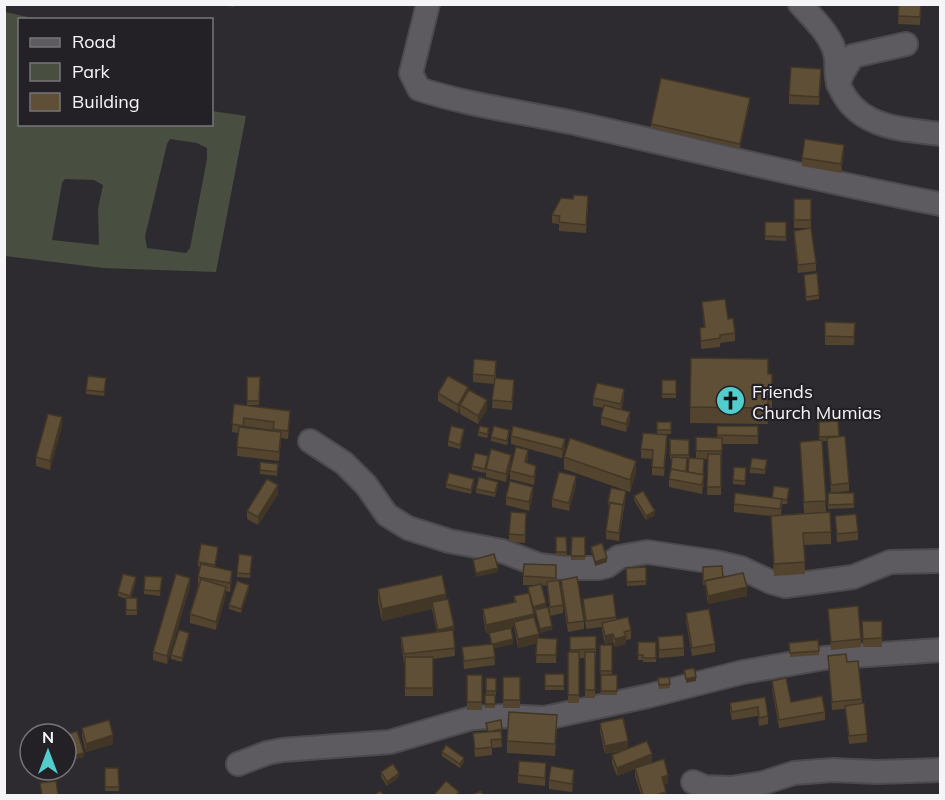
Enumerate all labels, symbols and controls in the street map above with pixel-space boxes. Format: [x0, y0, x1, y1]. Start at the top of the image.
legend [18, 18, 213, 126]
text: Road [72, 30, 116, 53]
text: Park [72, 60, 111, 83]
text: Building [72, 90, 140, 113]
place label: Friends Church Mumias [752, 380, 882, 424]
church icon: Friends Church Mumias [715, 385, 747, 417]
north arrow [18, 722, 78, 782]
text: N [42, 727, 54, 747]

